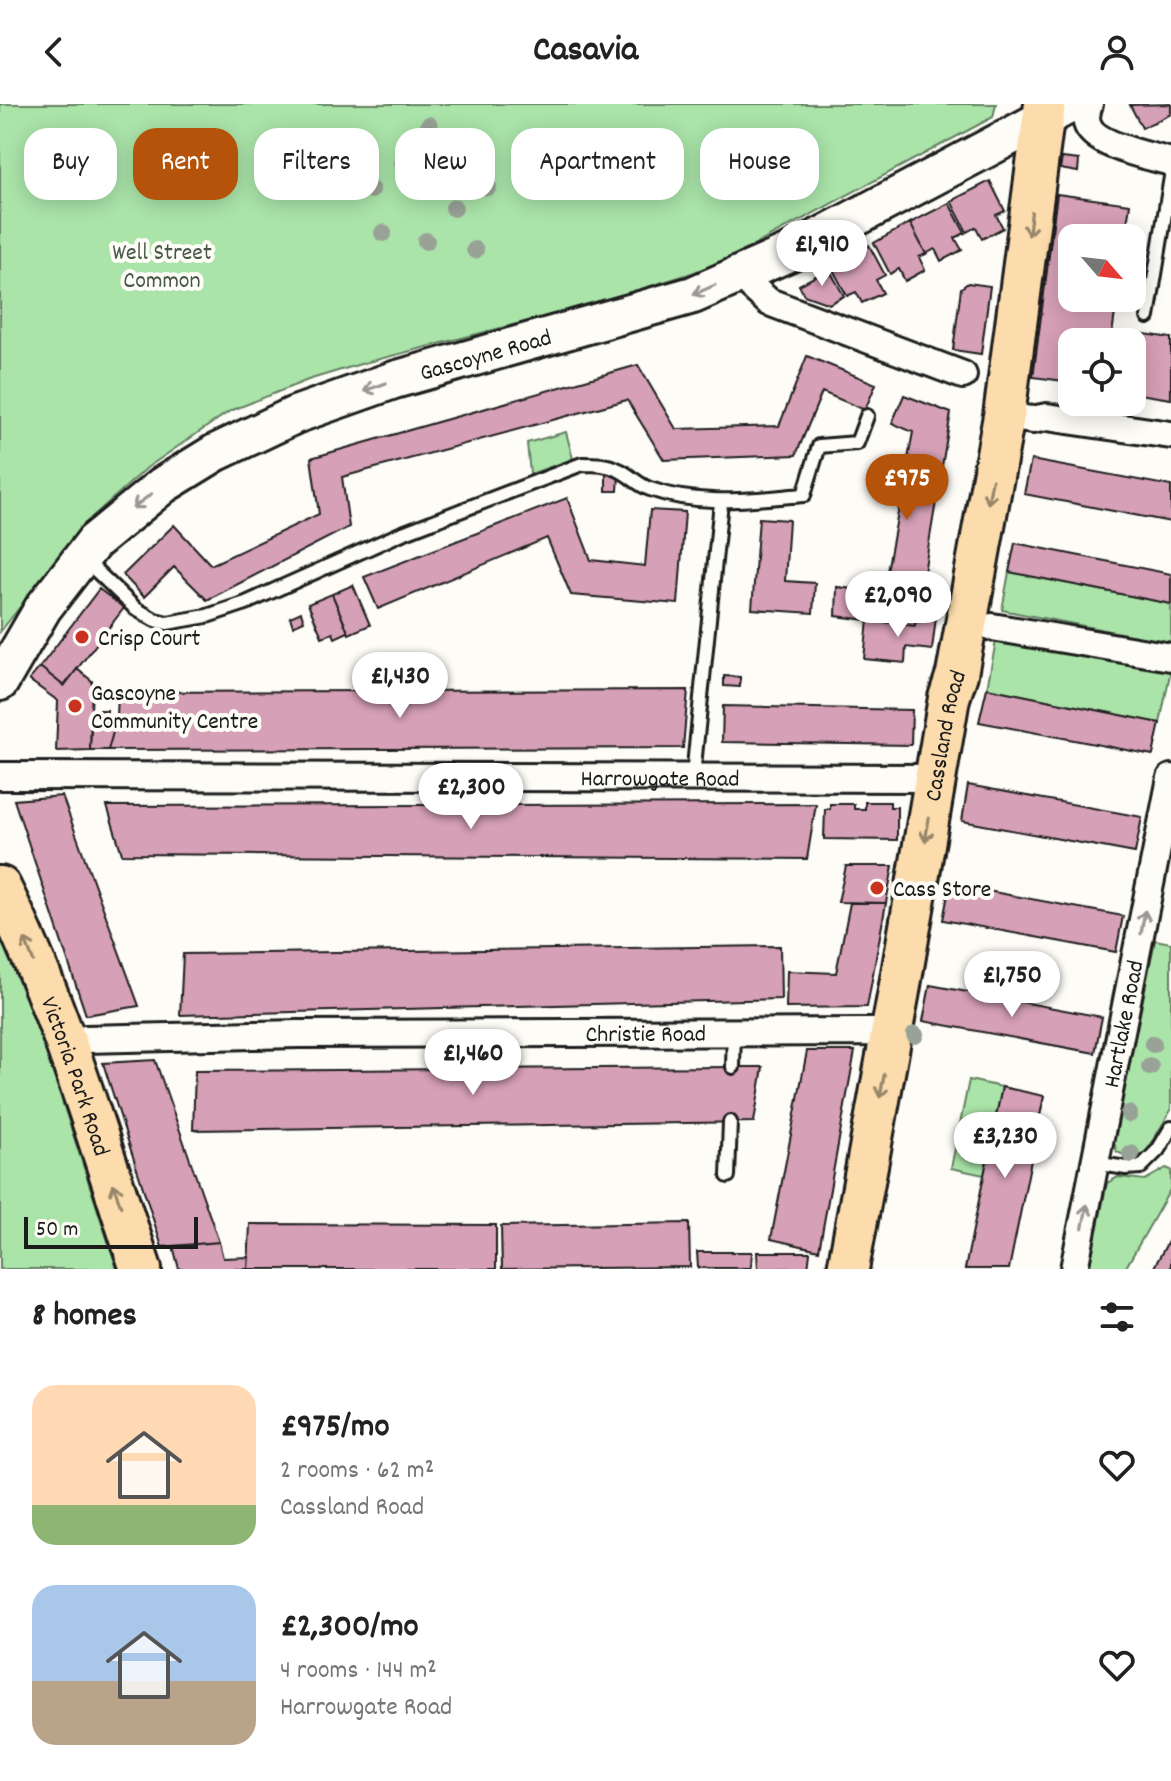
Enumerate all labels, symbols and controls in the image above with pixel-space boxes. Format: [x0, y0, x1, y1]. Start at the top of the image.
text: Casavia [533, 26, 638, 78]
icon: back [32, 30, 76, 74]
icon: person [1095, 30, 1139, 74]
chip: Buy [24, 128, 117, 200]
chip: Rent [133, 128, 238, 200]
chip: Filters [254, 128, 379, 200]
chip: New [395, 128, 495, 200]
chip: Apartment [511, 128, 684, 200]
chip: House [700, 128, 819, 200]
one-way arrow [1022, 210, 1037, 237]
pin: £1,910 [757, 220, 887, 288]
north arrow [1058, 224, 1146, 312]
map controls [1058, 224, 1146, 416]
text: £1,910 [794, 227, 850, 264]
park label: Well Street Common [112, 237, 212, 299]
one-way arrow [693, 283, 717, 298]
street label: Gascoyne Road [416, 322, 556, 392]
button: locate [1058, 328, 1146, 416]
one-way arrow [362, 380, 387, 395]
pin: £975 [860, 454, 954, 522]
text: £975 [884, 461, 930, 498]
one-way arrow [982, 479, 997, 505]
one-way arrow [132, 492, 154, 509]
pin: £2,090 [833, 571, 963, 639]
text: £2,090 [863, 578, 933, 615]
place label: Crisp Court [98, 623, 201, 657]
marker: Crisp Court [73, 628, 91, 646]
pin: £1,430 [335, 652, 465, 720]
text: £1,430 [370, 659, 430, 696]
street label: Cassland Road [918, 666, 977, 804]
place label: Gascoyne Community Centre [91, 678, 258, 740]
marker: Gascoyne Community Centre [66, 697, 84, 715]
pin: £2,300 [406, 763, 536, 831]
street label: Harrowgate Road [580, 763, 740, 798]
text: £2,300 [436, 770, 506, 807]
one-way arrow [918, 817, 933, 842]
place label: Cass Store [893, 874, 991, 908]
marker: Cass Store [868, 879, 886, 897]
one-way arrow [1137, 909, 1152, 935]
one-way arrow [21, 938, 35, 963]
pin: £1,750 [947, 951, 1077, 1019]
text: £1,750 [982, 958, 1042, 995]
street label: Hartlake Road [1096, 958, 1155, 1091]
street label: Victoria Park Road [30, 992, 117, 1161]
street label: Christie Road [585, 1019, 706, 1053]
pin: £1,460 [408, 1029, 538, 1097]
text: £1,460 [442, 1036, 504, 1073]
one-way arrow [874, 1073, 889, 1099]
pin: £3,230 [940, 1112, 1070, 1180]
text: £3,230 [972, 1119, 1038, 1156]
one-way arrow [108, 1183, 123, 1208]
one-way arrow [1078, 1204, 1093, 1229]
scale bar [24, 1213, 198, 1249]
text: 50 m [36, 1215, 78, 1246]
text: 8 homes [32, 1293, 137, 1342]
icon: filters [1095, 1295, 1139, 1339]
text: £975/mo [280, 1404, 390, 1453]
icon: home [96, 1417, 192, 1513]
icon: heart [1095, 1443, 1139, 1487]
text: 2 rooms · 62 m² [280, 1453, 434, 1490]
text: Cassland Road [280, 1490, 424, 1527]
text: £2,300/mo [280, 1604, 419, 1653]
icon: home [96, 1617, 192, 1713]
icon: heart [1095, 1643, 1139, 1687]
text: 4 rooms · 144 m² [280, 1653, 437, 1690]
text: Harrowgate Road [280, 1690, 452, 1727]

